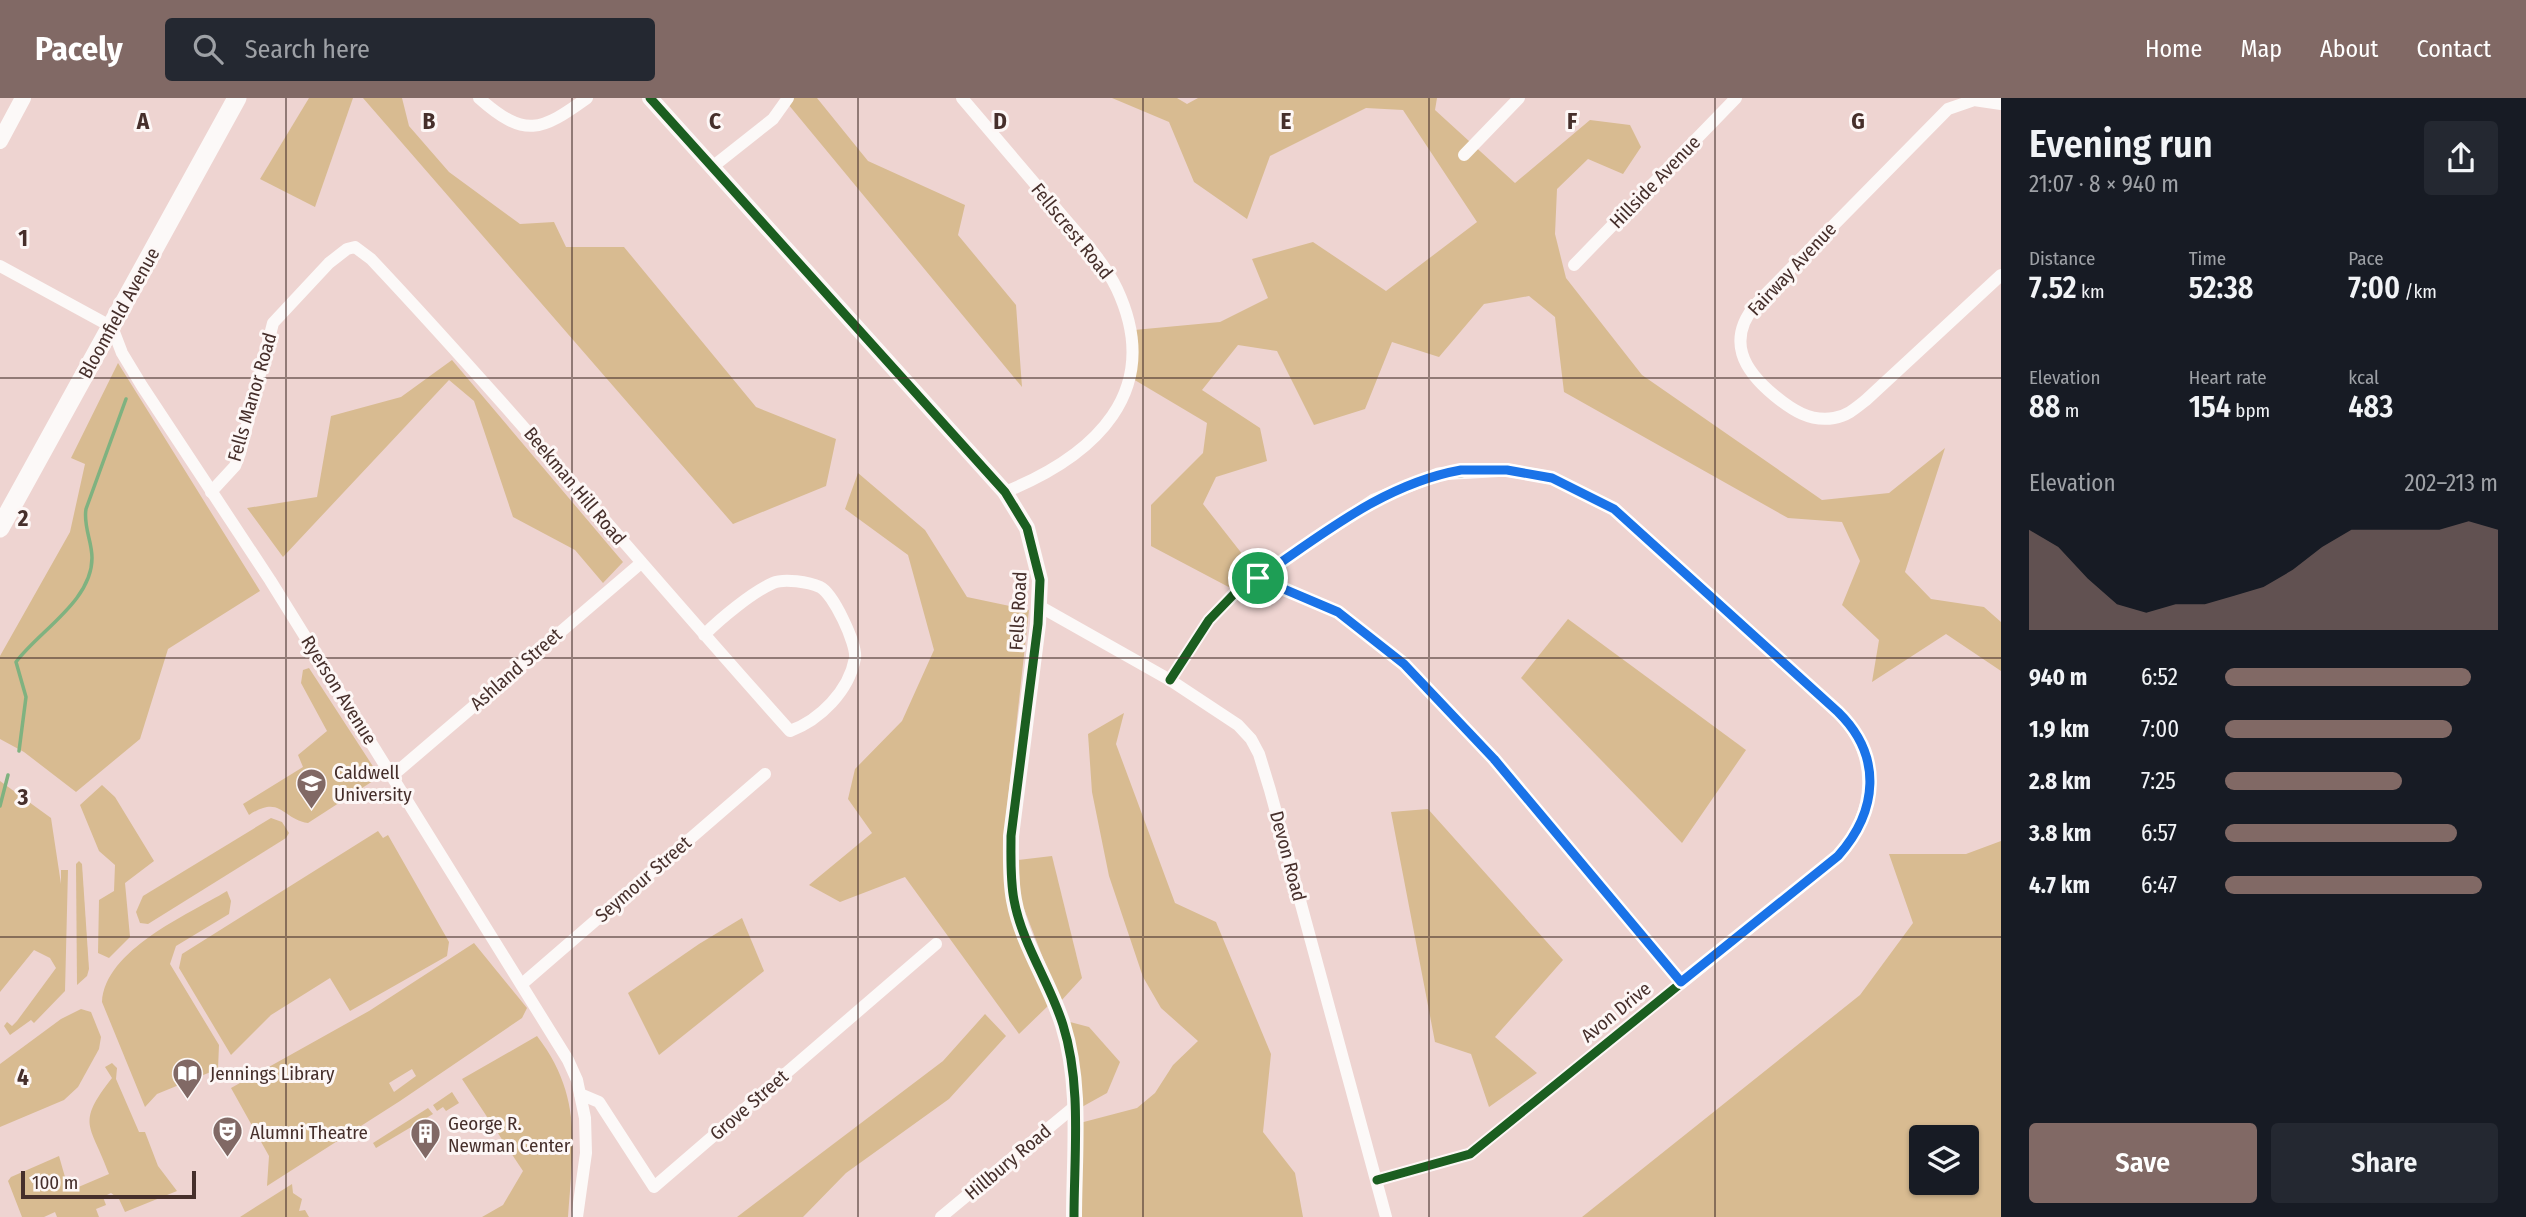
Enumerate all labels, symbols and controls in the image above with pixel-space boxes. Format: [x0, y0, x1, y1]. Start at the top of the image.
search box [165, 18, 655, 81]
text: Pacely [35, 29, 123, 69]
icon: search [189, 30, 227, 68]
text: Search here [245, 34, 370, 65]
text: Home [2145, 35, 2202, 63]
text: Map [2240, 35, 2282, 63]
text: About [2320, 35, 2378, 63]
text: Contact [2416, 35, 2491, 63]
text: A [136, 107, 150, 135]
text: B [423, 107, 436, 135]
text: C [709, 107, 721, 135]
text: D [993, 107, 1007, 135]
text: E [1281, 107, 1292, 135]
text: F [1567, 107, 1577, 135]
text: G [1851, 107, 1865, 135]
text: Evening run [2029, 121, 2213, 167]
button: share [2424, 121, 2498, 195]
street label: Hillside Avenue [1605, 131, 1705, 233]
text: 21:07 · 8 × 940 m [2029, 170, 2179, 198]
street label: Fellscrest Road [1026, 178, 1118, 284]
street label: Fairway Avenue [1743, 218, 1841, 320]
text: 1 [18, 224, 28, 252]
street label: Bloomfield Avenue [74, 244, 164, 382]
text: Distance [2029, 247, 2096, 270]
text: Time [2189, 247, 2226, 270]
text: Pace [2348, 247, 2384, 270]
text: 7.52 [2029, 270, 2077, 306]
text: 52:38 [2189, 270, 2254, 306]
text: 7:00 [2348, 270, 2400, 306]
text: km [2077, 280, 2105, 303]
text: /km [2400, 280, 2437, 303]
street label: Fells Manor Road [223, 330, 281, 464]
text: Elevation [2029, 366, 2101, 389]
text: Heart rate [2189, 366, 2267, 389]
text: kcal [2348, 366, 2379, 389]
text: 88 [2029, 389, 2060, 425]
text: 154 [2189, 389, 2231, 425]
text: 483 [2348, 389, 2393, 425]
text: m [2060, 399, 2079, 422]
text: bpm [2231, 399, 2270, 422]
street label: Beekman Hill Road [519, 422, 631, 550]
text: Elevation [2029, 469, 2116, 497]
text: 202–213 m [2404, 469, 2498, 497]
text: 2 [17, 504, 29, 532]
pin [1228, 548, 1288, 608]
icon: arrive [1239, 559, 1277, 597]
street label: Fells Road [1004, 571, 1032, 651]
street label: Ashland Street [466, 622, 567, 715]
street label: Ryerson Avenue [296, 631, 382, 749]
text: 940 m [2029, 663, 2087, 691]
text: 6:52 [2141, 663, 2178, 691]
text: 1.9 km [2029, 715, 2089, 743]
text: 7:00 [2141, 715, 2179, 743]
place label: Caldwell University [334, 761, 412, 806]
school or university icon: Caldwell University [294, 766, 328, 810]
text: 2.8 km [2029, 767, 2091, 795]
text: 7:25 [2141, 767, 2176, 795]
text: 3 [17, 783, 29, 811]
street label: Devon Road [1265, 808, 1311, 904]
text: 3.8 km [2029, 819, 2091, 847]
text: 6:57 [2141, 819, 2177, 847]
street label: Seymour Street [590, 831, 696, 927]
text: 4.7 km [2029, 871, 2090, 899]
text: 6:47 [2141, 871, 2177, 899]
street label: Avon Drive [1576, 977, 1656, 1047]
library icon: Jennings Library [170, 1056, 204, 1100]
place label: Jennings Library [210, 1062, 335, 1085]
text: 4 [17, 1063, 29, 1091]
street label: Grove Street [705, 1064, 793, 1145]
place label: George R. Newman Center [448, 1112, 571, 1157]
theatre icon: Alumni Theatre [210, 1115, 244, 1159]
building icon: George R. Newman Center [408, 1117, 442, 1161]
street label: Hillbury Road [960, 1119, 1056, 1205]
place label: Alumni Theatre [250, 1121, 368, 1144]
button: Save [2029, 1123, 2257, 1203]
button: Share [2271, 1123, 2498, 1203]
map controls [1909, 1125, 1979, 1195]
button: layers [1909, 1125, 1979, 1195]
scale bar [21, 1168, 196, 1200]
text: 100 m [32, 1171, 78, 1194]

